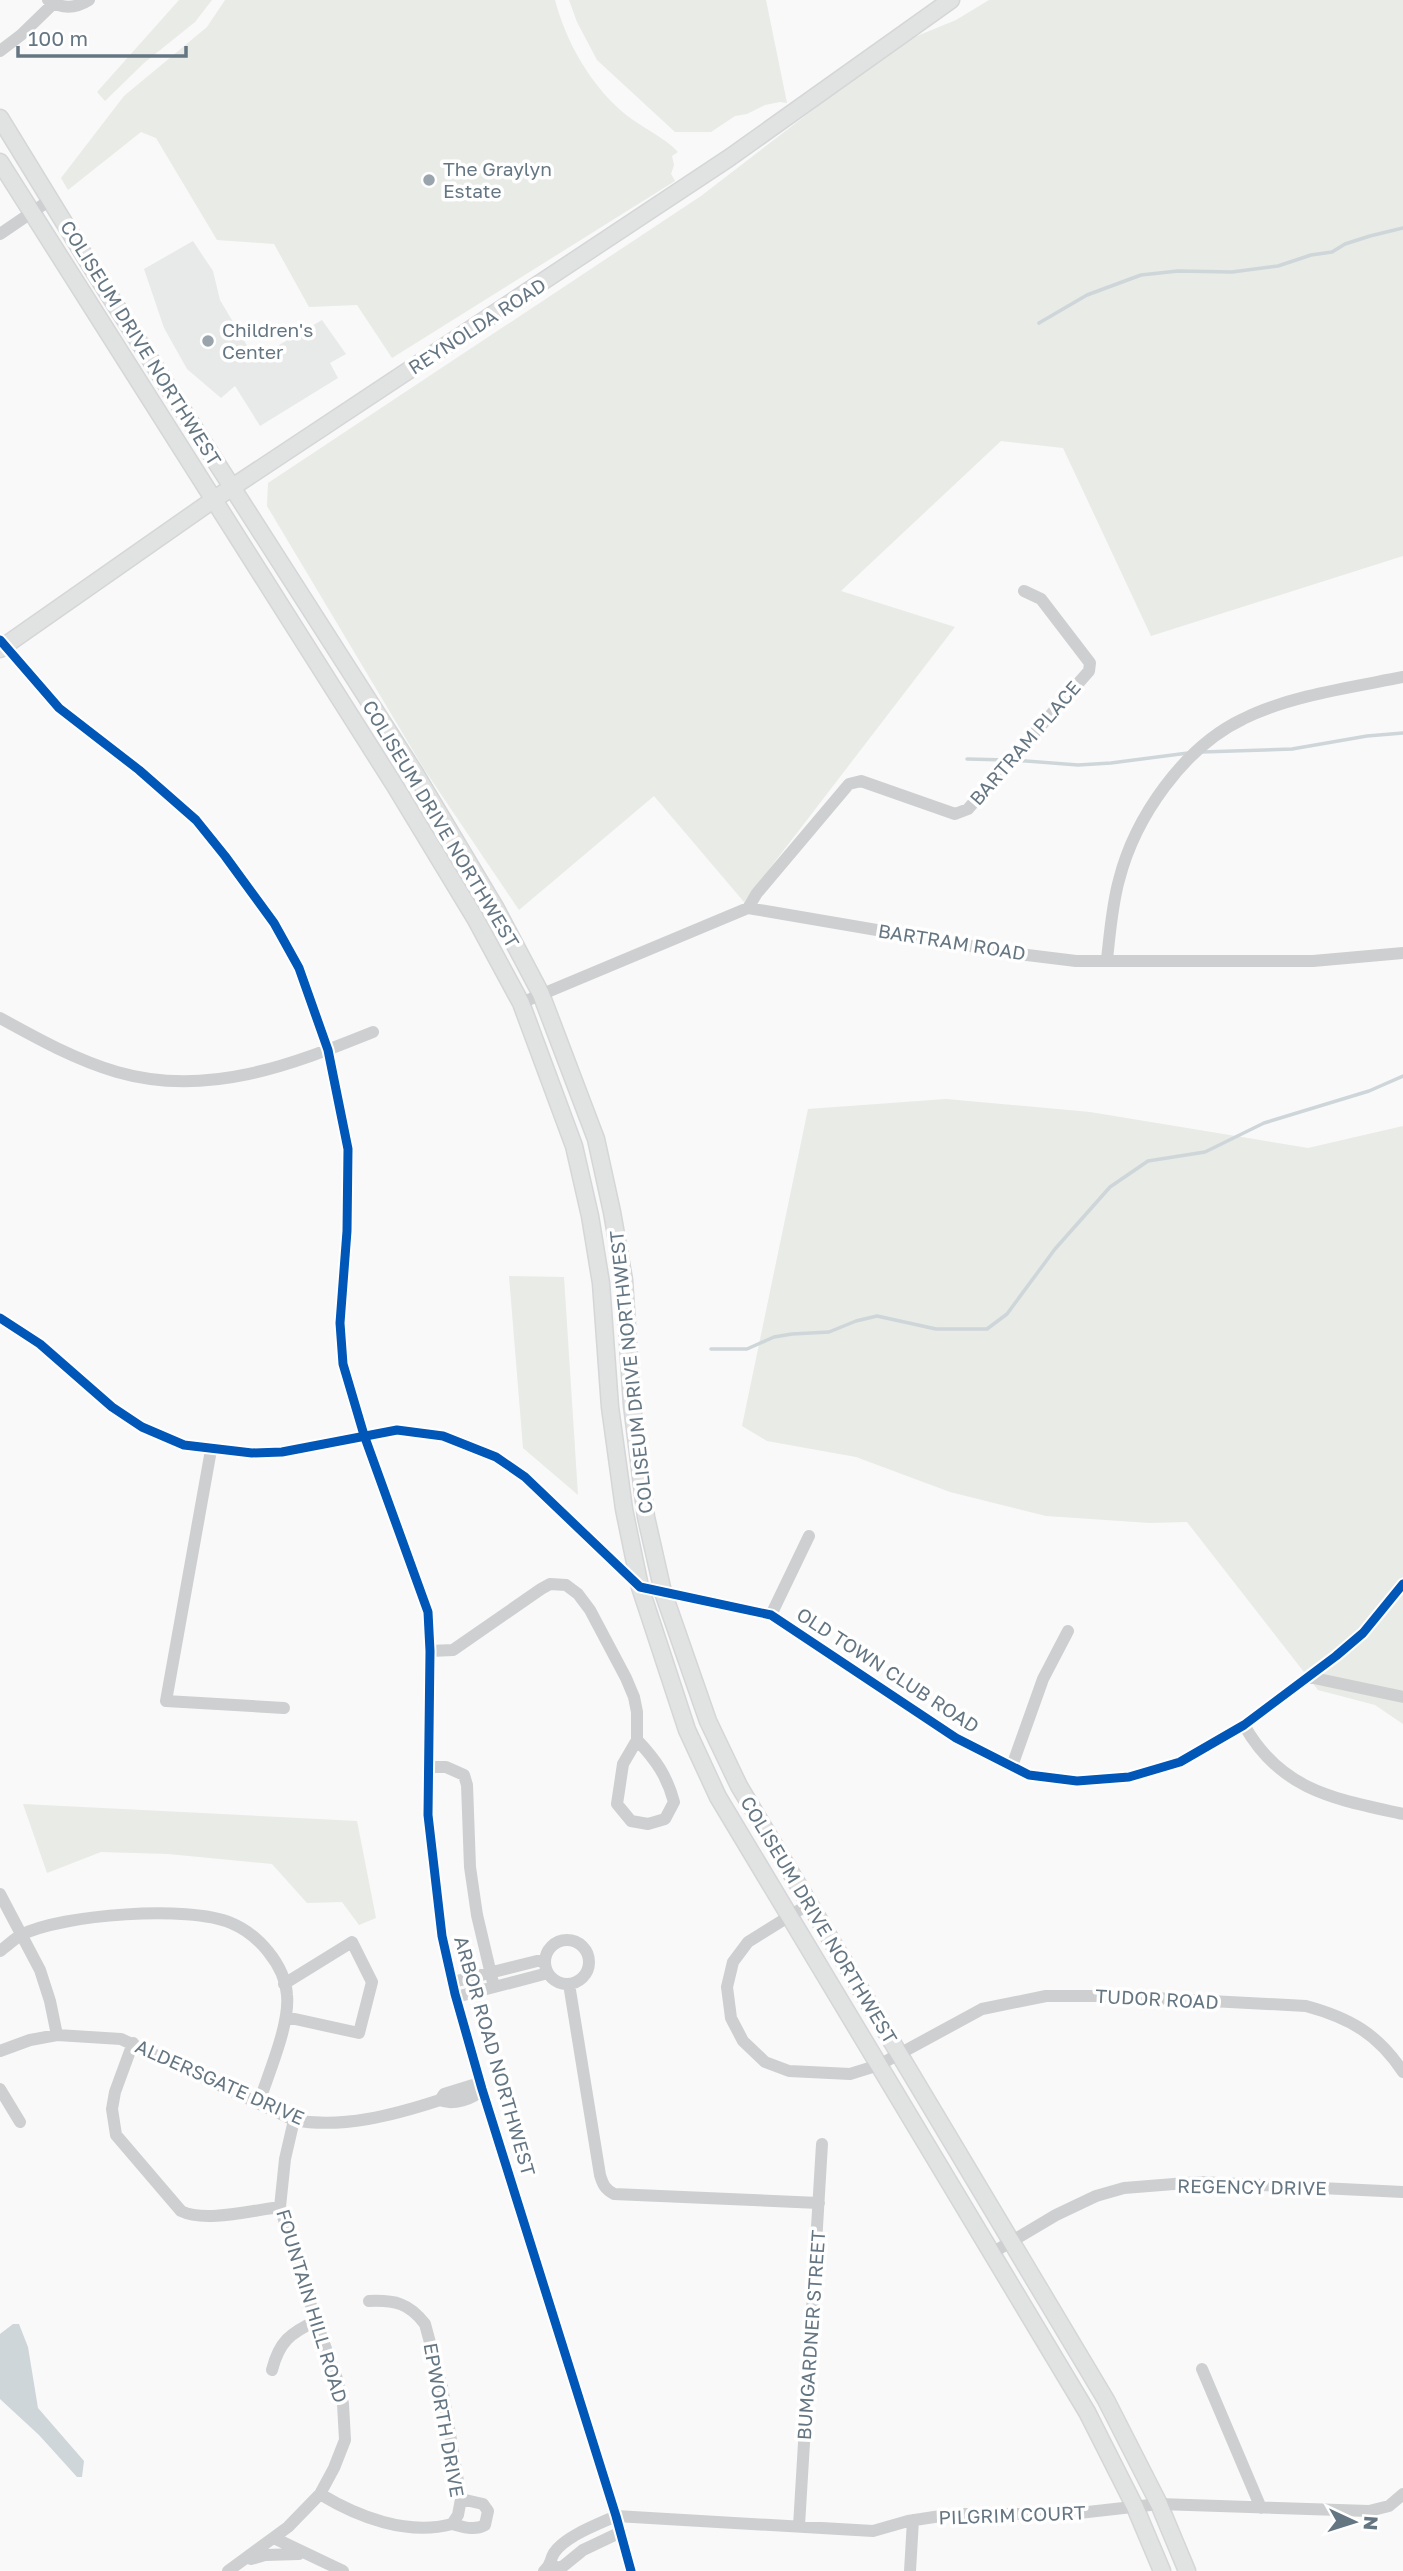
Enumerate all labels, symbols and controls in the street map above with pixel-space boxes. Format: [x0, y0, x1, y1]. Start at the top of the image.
scale bar [18, 14, 186, 58]
text: 100 m [28, 25, 88, 51]
place label: The Graylyn Estate [443, 157, 552, 202]
marker: The Graylyn Estate [421, 172, 437, 188]
street label: COLISEUM DRIVE NORTHWEST [56, 216, 227, 470]
street label: REYNOLDA ROAD [404, 273, 550, 379]
place label: Children's Center [222, 318, 313, 363]
marker: Children's Center [200, 333, 216, 349]
street label: BARTRAM PLACE [964, 676, 1085, 809]
street label: COLISEUM DRIVE NORTHWEST [358, 696, 525, 952]
street label: BARTRAM ROAD [877, 918, 1027, 965]
street label: COLISEUM DRIVE NORTHWEST [604, 1229, 657, 1515]
street label: OLD TOWN CLUB ROAD [793, 1602, 984, 1737]
street label: COLISEUM DRIVE NORTHWEST [736, 1792, 903, 2048]
street label: ARBOR ROAD NORTHWEST [450, 1933, 541, 2179]
street label: TUDOR ROAD [1095, 1984, 1219, 2013]
street label: ALDERSGATE DRIVE [132, 2034, 308, 2129]
street label: REGENCY DRIVE [1177, 2174, 1327, 2199]
street label: FOUNTAIN HILL ROAD [272, 2206, 353, 2405]
street label: BUMGARDNER STREET [792, 2229, 829, 2441]
street label: EPWORTH DRIVE [420, 2341, 469, 2499]
north arrow [1319, 2487, 1389, 2557]
street label: PILGRIM COURT [938, 2500, 1086, 2529]
text: N [1359, 2515, 1383, 2531]

